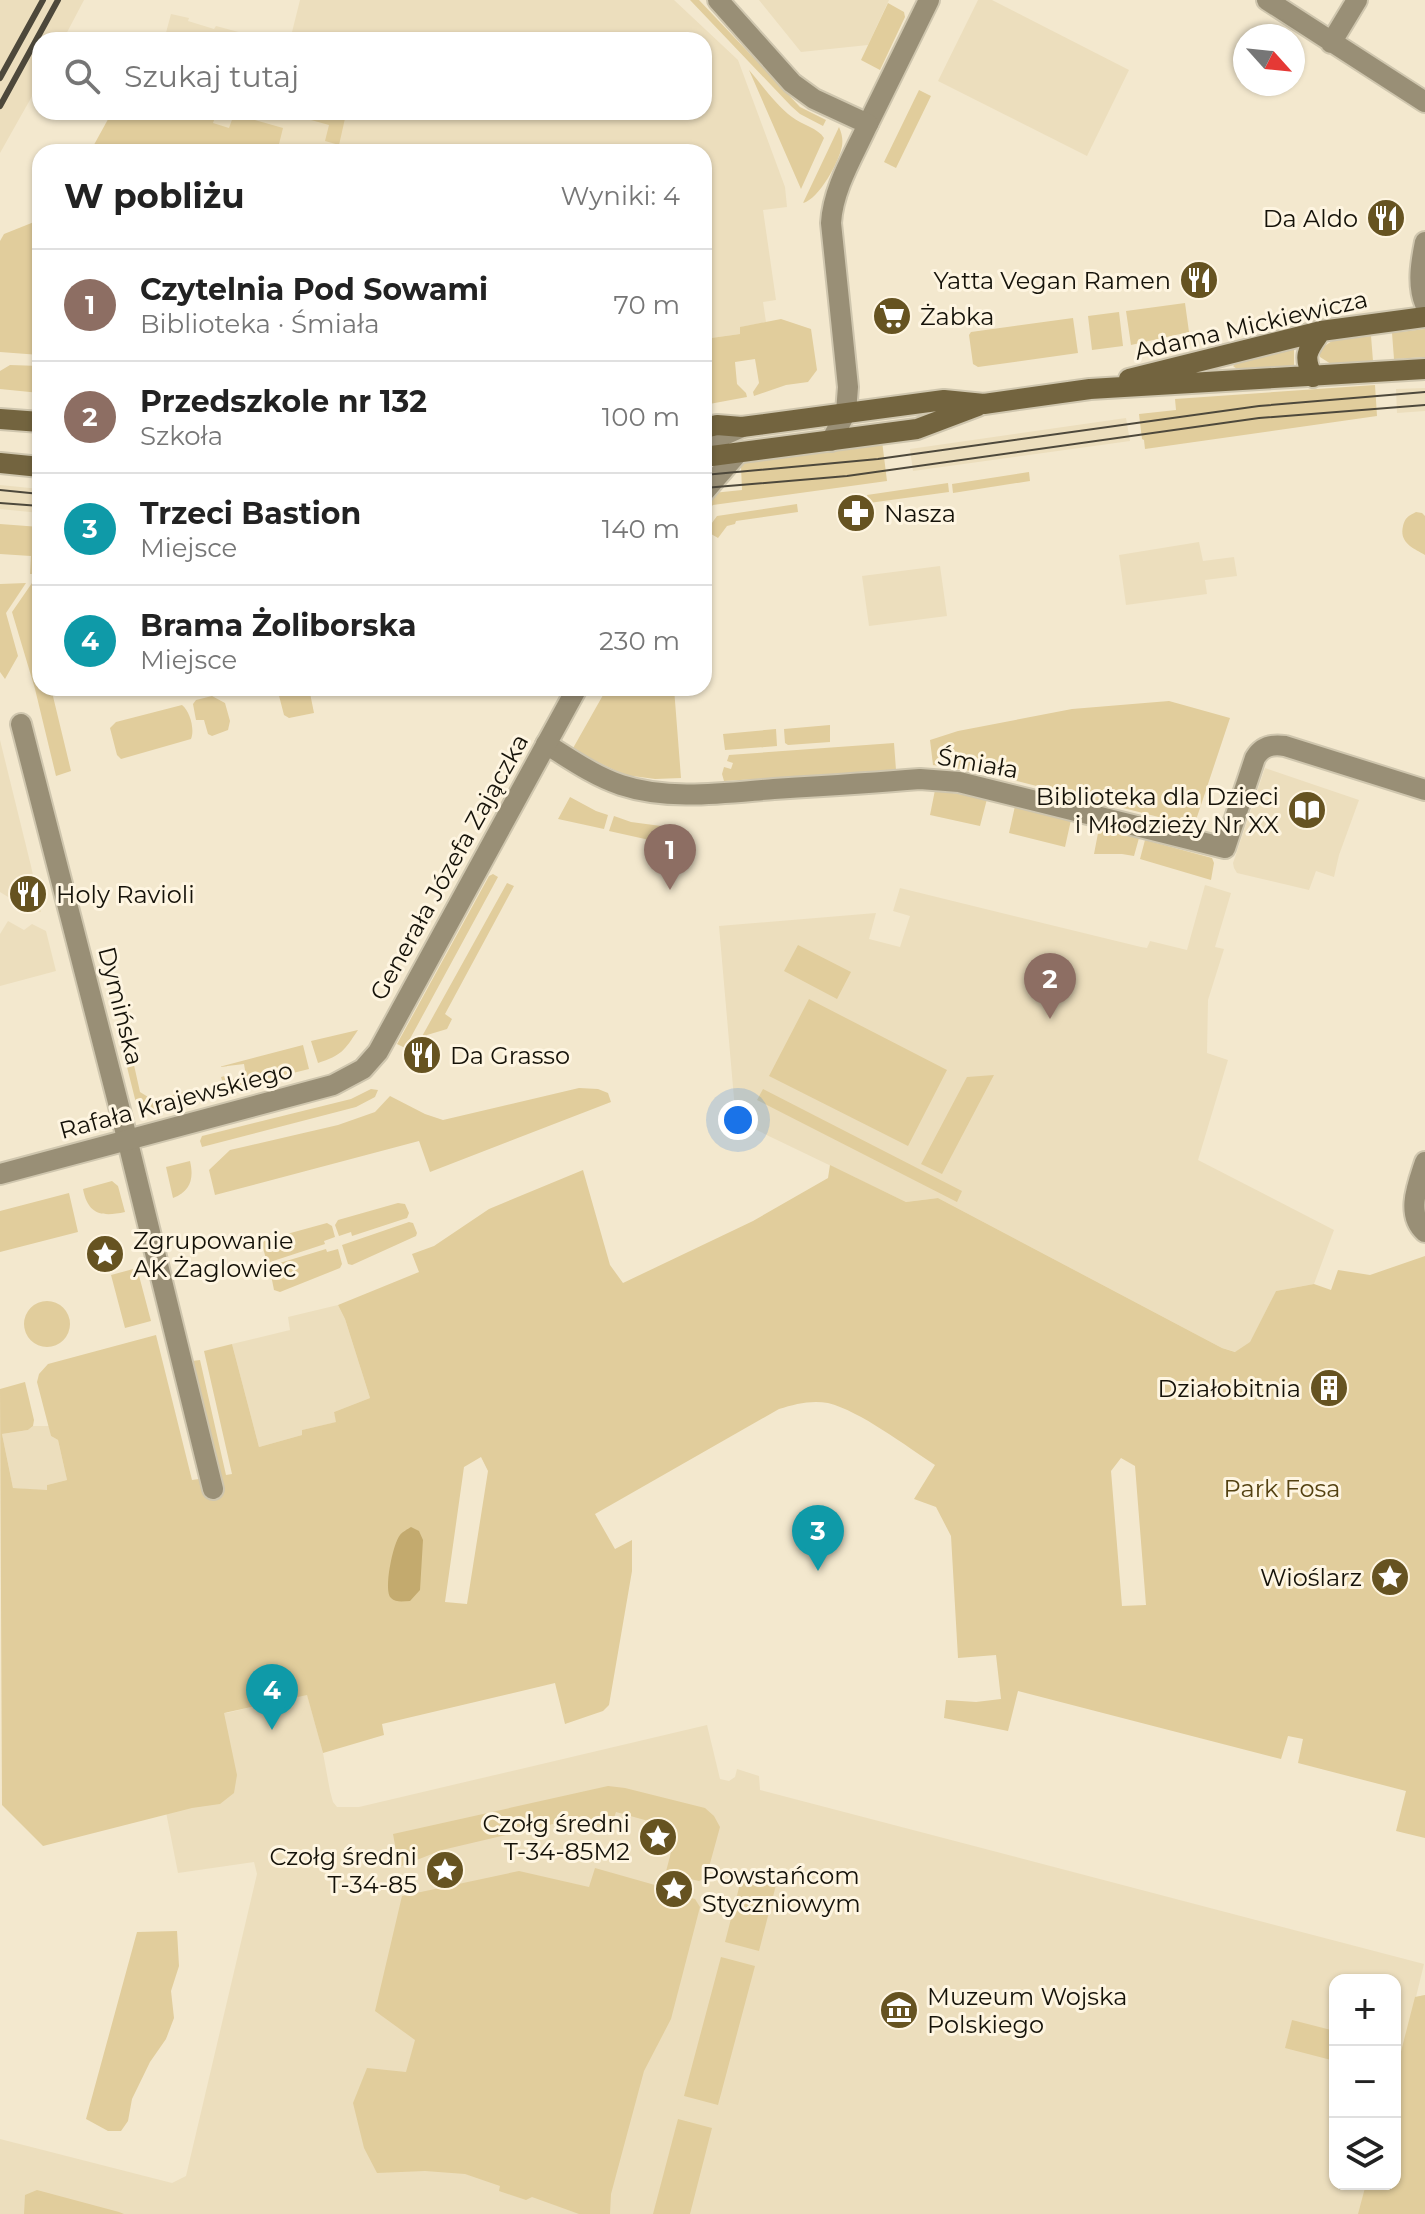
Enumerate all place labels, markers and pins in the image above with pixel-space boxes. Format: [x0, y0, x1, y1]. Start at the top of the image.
restaurant icon: Da Aldo [1365, 197, 1407, 239]
place label: Da Aldo [1263, 204, 1358, 233]
restaurant icon: Yatta Vegan Ramen [1178, 259, 1220, 301]
place label: Yatta Vegan Ramen [933, 266, 1171, 295]
supermarket icon: Żabka [871, 295, 913, 337]
place label: Żabka [920, 302, 994, 331]
pharmacy icon: Nasza [835, 492, 877, 534]
place label: Nasza [884, 499, 956, 528]
place label: Biblioteka dla Dzieci i Młodzieży Nr XX [1036, 782, 1279, 839]
library icon: Biblioteka dla Dzieci i Młodzieży Nr XX [1286, 789, 1328, 831]
pin: 1 [644, 824, 696, 890]
restaurant icon: Holy Ravioli [7, 873, 49, 915]
place label: Holy Ravioli [56, 880, 195, 909]
pin: 2 [1024, 953, 1076, 1019]
restaurant icon: Da Grasso [401, 1034, 443, 1076]
place label: Da Grasso [450, 1041, 570, 1070]
place label: Zgrupowanie AK Żaglowiec [133, 1226, 297, 1283]
place icon: Zgrupowanie AK Żaglowiec [84, 1233, 126, 1275]
building icon: Działobitnia [1308, 1367, 1350, 1409]
place label: Działobitnia [1157, 1374, 1301, 1403]
pin: 3 [792, 1505, 844, 1571]
place icon: Wioślarz [1369, 1556, 1411, 1598]
place label: Wioślarz [1260, 1563, 1362, 1592]
pin: 4 [246, 1664, 298, 1730]
place label: Czołg średni T-34-85M2 [482, 1809, 630, 1866]
place icon: Czołg średni T-34-85M2 [637, 1816, 679, 1858]
place label: Czołg średni T-34-85 [269, 1842, 417, 1899]
place icon: Czołg średni T-34-85 [424, 1849, 466, 1891]
place label: Powstańcom Styczniowym [702, 1861, 861, 1918]
place icon: Powstańcom Styczniowym [653, 1868, 695, 1910]
place label: Muzeum Wojska Polskiego [927, 1982, 1127, 2039]
museum icon: Muzeum Wojska Polskiego [878, 1989, 920, 2031]

